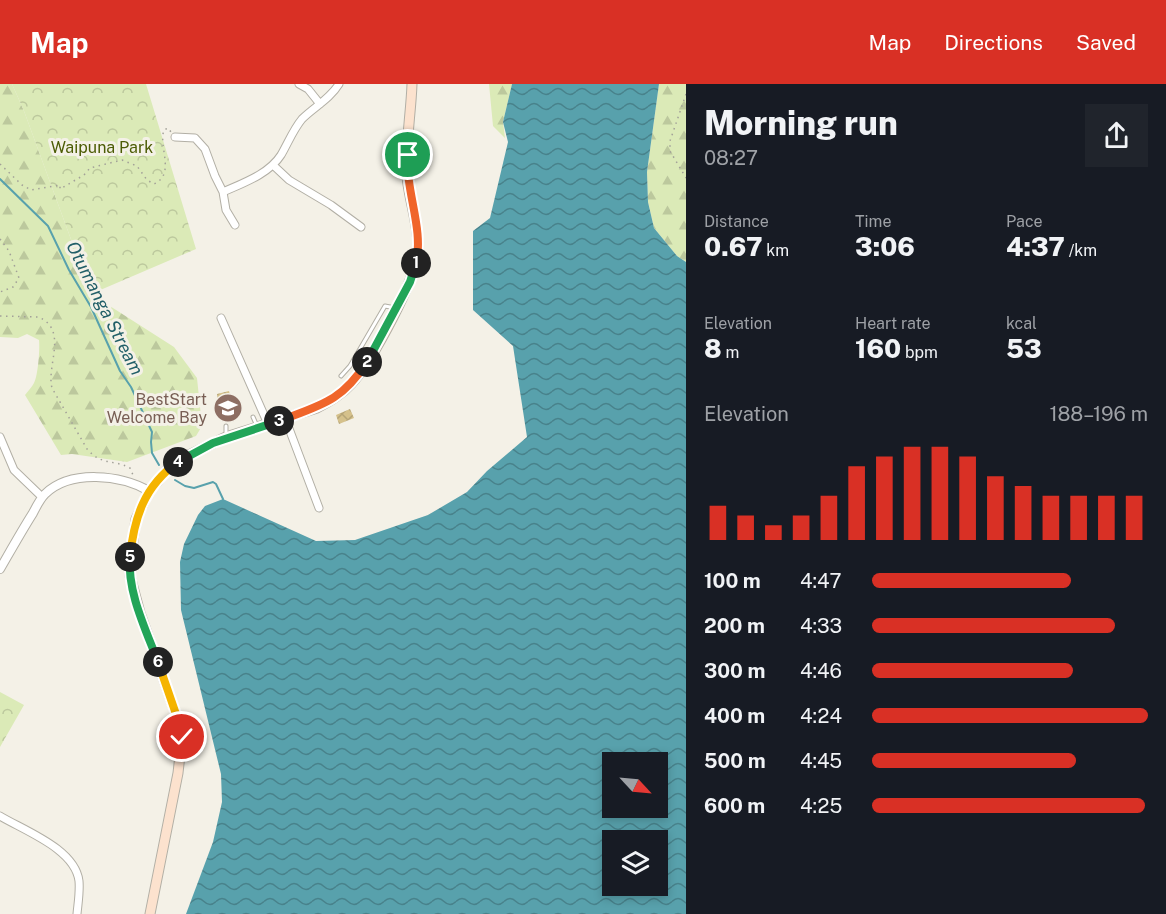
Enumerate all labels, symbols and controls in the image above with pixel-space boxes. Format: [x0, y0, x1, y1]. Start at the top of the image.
text: Map [30, 26, 89, 59]
text: Map [869, 30, 911, 55]
text: Directions [944, 30, 1043, 55]
text: Saved [1076, 30, 1136, 55]
text: Morning run [704, 104, 898, 142]
button: share [1085, 104, 1148, 167]
pin [382, 129, 433, 180]
park label: Waipuna Park [51, 138, 153, 157]
icon: arrive [391, 138, 424, 171]
text: 08:27 [704, 146, 758, 170]
text: Distance [704, 212, 769, 231]
text: Time [855, 212, 891, 231]
text: Pace [1006, 212, 1043, 231]
text: 0.67 [704, 231, 762, 262]
text: 3:06 [855, 231, 915, 262]
text: 4:37 [1006, 231, 1065, 262]
water label: Otumanga Stream [62, 238, 148, 379]
text: km [762, 241, 789, 260]
text: /km [1065, 241, 1097, 260]
pin: 1 [401, 248, 431, 278]
text: 1 [413, 253, 419, 272]
text: Elevation [704, 314, 772, 333]
text: Heart rate [855, 314, 931, 333]
text: kcal [1006, 314, 1037, 333]
text: 8 [704, 333, 722, 364]
text: 160 [855, 333, 901, 364]
text: 53 [1006, 333, 1042, 364]
text: m [722, 343, 739, 362]
text: bpm [901, 343, 938, 362]
pin: 2 [352, 347, 382, 377]
text: 2 [362, 352, 372, 371]
place label: BestStart Welcome Bay [107, 390, 207, 427]
school or university icon: BestStart Welcome Bay [212, 392, 244, 424]
text: Elevation [704, 402, 789, 426]
text: 188–196 m [1049, 402, 1148, 426]
pin: 3 [264, 406, 294, 436]
text: 3 [274, 411, 284, 430]
pin: 4 [163, 447, 193, 477]
text: 4 [173, 452, 183, 471]
pin: 5 [115, 542, 145, 572]
text: 5 [125, 547, 135, 566]
text: 100 m [704, 569, 761, 593]
text: 4:47 [800, 569, 842, 593]
text: 200 m [704, 614, 765, 638]
text: 4:33 [800, 614, 842, 638]
pin: 6 [143, 647, 173, 677]
text: 6 [153, 652, 163, 671]
text: 300 m [704, 659, 765, 683]
text: 4:46 [800, 659, 842, 683]
text: 400 m [704, 704, 765, 728]
text: 4:24 [800, 704, 842, 728]
pin [156, 711, 207, 762]
icon: check [165, 720, 198, 753]
text: 500 m [704, 749, 766, 773]
text: 4:45 [800, 749, 842, 773]
north arrow [602, 752, 668, 818]
map controls [602, 752, 668, 896]
text: 600 m [704, 794, 765, 818]
text: 4:25 [800, 794, 842, 818]
button: layers [602, 830, 668, 896]

